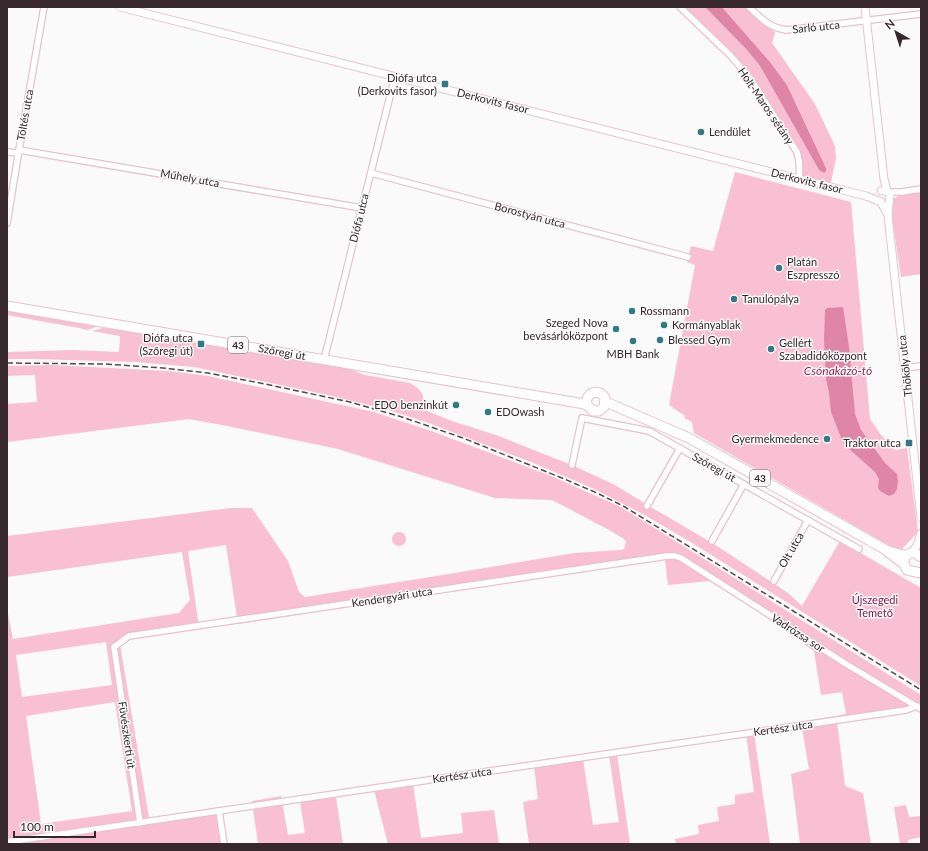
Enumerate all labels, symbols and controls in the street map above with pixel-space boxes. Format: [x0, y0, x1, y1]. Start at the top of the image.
north arrow [876, 12, 916, 52]
text: N [882, 16, 897, 32]
street label: Sarló utca [792, 18, 840, 35]
street label: Holt-Maros sétány [736, 65, 797, 147]
place label: Diófa utca (Derkovits fasor) [358, 71, 437, 97]
marker: Diófa utca (Derkovits fasor) [440, 79, 450, 89]
street label: Derkovits fasor [456, 85, 530, 116]
street label: Töltés utca [14, 88, 35, 142]
place label: Lendület [709, 125, 751, 138]
marker: Lendület [696, 127, 706, 137]
street label: Derkovits fasor [770, 165, 844, 196]
street label: Műhely utca [160, 166, 221, 189]
street label: Diófa utca [346, 192, 371, 244]
street label: Borostyán utca [493, 199, 567, 230]
place label: Platán Eszpresszó [787, 255, 839, 281]
marker: Platán Eszpresszó [774, 263, 784, 273]
place label: Tanulópálya [742, 292, 799, 305]
marker: Tanulópálya [729, 294, 739, 304]
place label: Rossmann [640, 304, 689, 317]
marker: Rossmann [627, 306, 637, 316]
place label: Szeged Nova bevásárlóközpont [523, 316, 608, 342]
place label: Kormányablak [672, 318, 741, 331]
marker: Kormányablak [659, 320, 669, 330]
marker: Szeged Nova bevásárlóközpont [611, 324, 621, 334]
place label: Diófa utca (Szőregi út) [139, 331, 193, 357]
place label: Blessed Gym [668, 333, 730, 346]
marker: Blessed Gym [655, 335, 665, 345]
street label: Thököly utca [895, 335, 914, 397]
marker: MBH Bank [628, 336, 638, 346]
place label: Gellért Szabadidőközpont [779, 336, 867, 362]
road number: 43 [228, 337, 248, 353]
marker: Diófa utca (Szőregi út) [196, 339, 206, 349]
street label: Szőregi út [257, 341, 307, 362]
marker: Gellért Szabadidőközpont [766, 344, 776, 354]
place label: MBH Bank [607, 347, 660, 360]
water label: Csónakázó-tó [804, 363, 872, 378]
place label: EDO benzinkút [374, 398, 448, 411]
marker: EDO benzinkút [451, 400, 461, 410]
place label: EDOwash [496, 405, 544, 418]
marker: EDOwash [483, 407, 493, 417]
place label: Gyermekmedence [731, 432, 819, 445]
marker: Gyermekmedence [822, 434, 832, 444]
place label: Traktor utca [843, 436, 901, 449]
marker: Traktor utca [904, 438, 914, 448]
street label: Szőregi út [690, 449, 738, 484]
road number: 43 [750, 470, 770, 486]
street label: Olt utca [775, 530, 806, 570]
street label: Kendergyári utca [351, 584, 433, 609]
park label: Újszegedi Temető [852, 593, 899, 619]
street label: Vadrózsa sor [769, 610, 827, 655]
street label: Füvészkerti út [116, 700, 139, 769]
street label: Kertész utca [752, 717, 813, 738]
street label: Kertész utca [431, 764, 492, 785]
scale bar [14, 813, 95, 839]
text: 100 m [20, 819, 54, 834]

